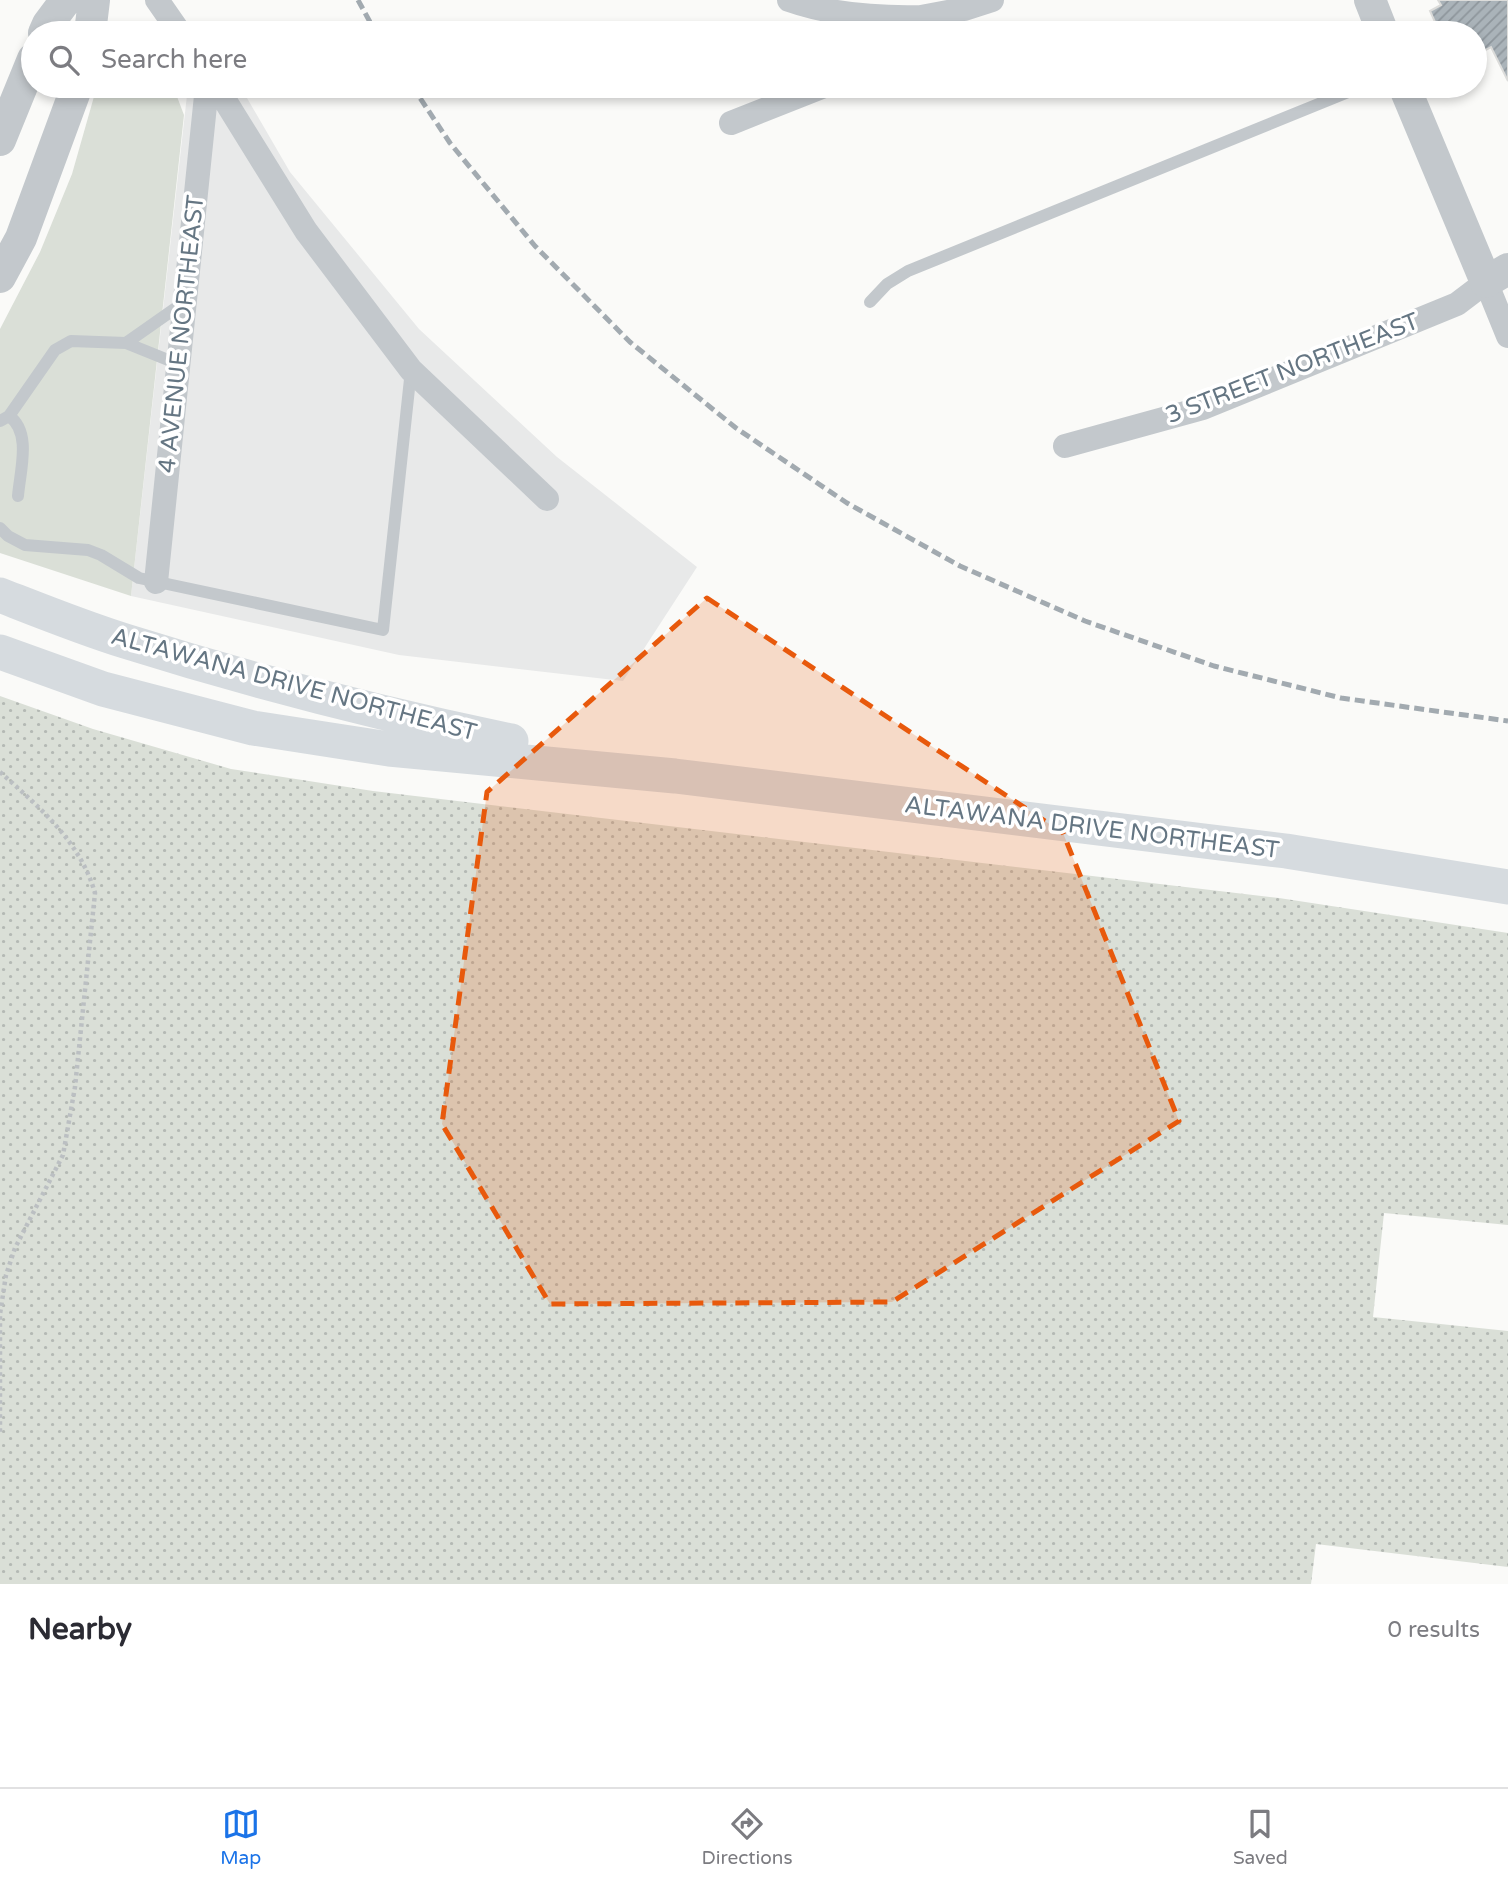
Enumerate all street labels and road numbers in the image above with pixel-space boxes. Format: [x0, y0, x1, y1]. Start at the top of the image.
street label: 4 AVENUE NORTHEAST [152, 193, 211, 475]
street label: 3 STREET NORTHEAST [1162, 307, 1423, 430]
street label: ALTAWANA DRIVE NORTHEAST [108, 622, 480, 747]
street label: ALTAWANA DRIVE NORTHEAST [903, 790, 1281, 865]

